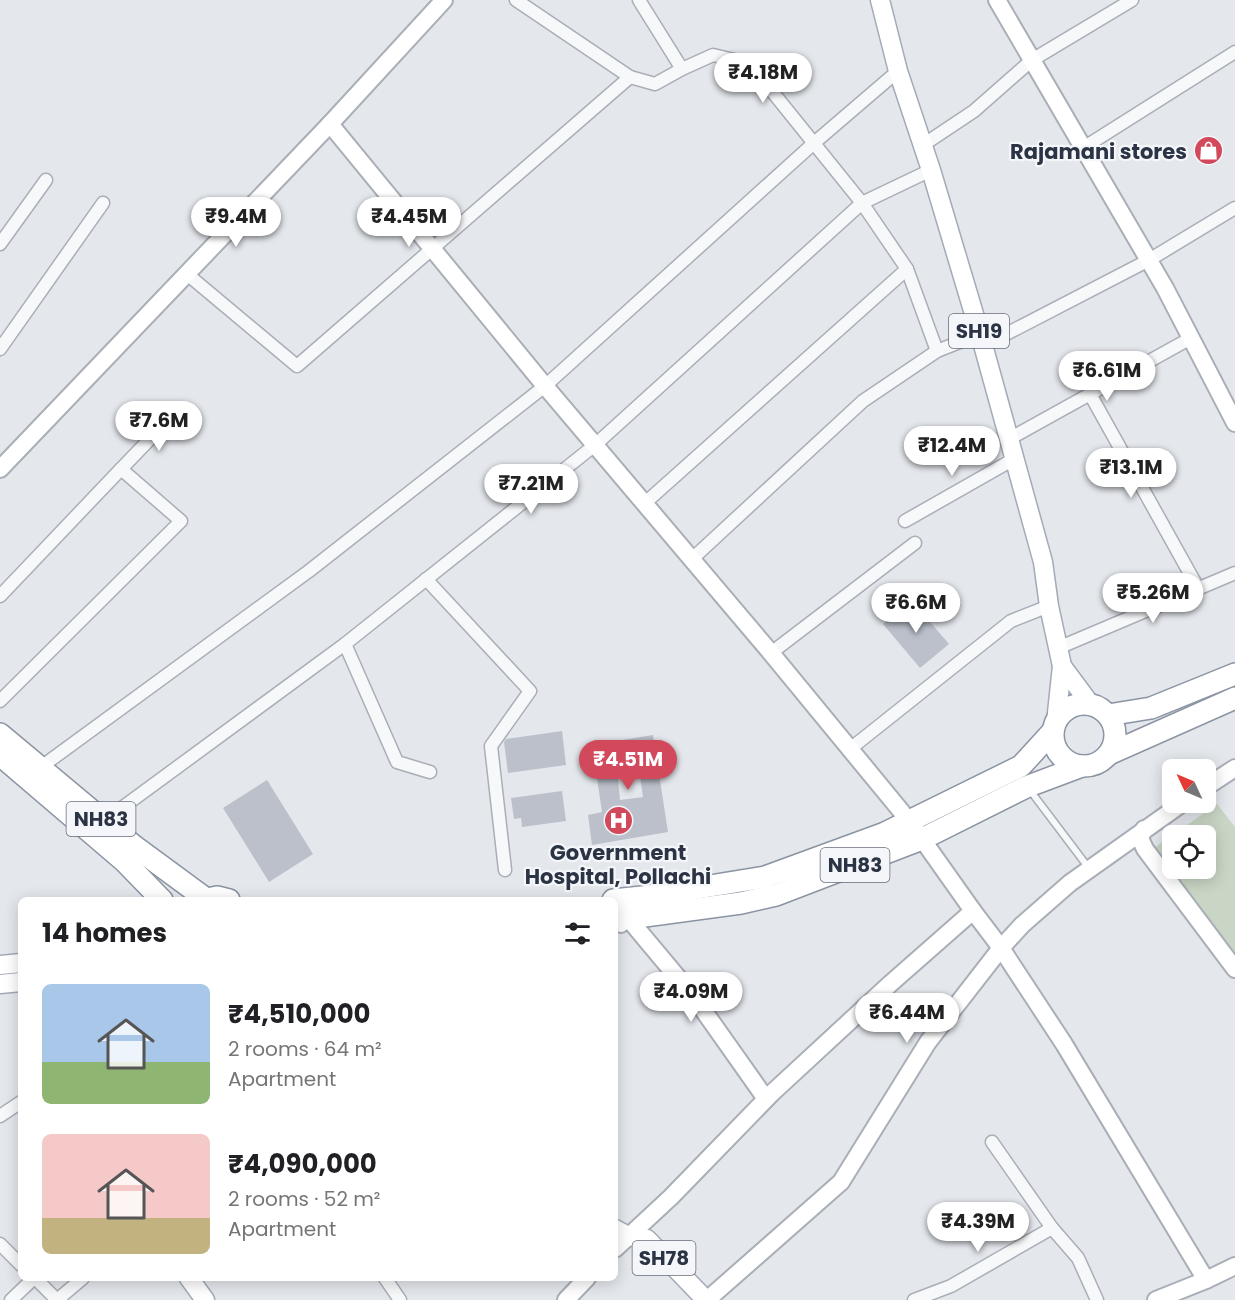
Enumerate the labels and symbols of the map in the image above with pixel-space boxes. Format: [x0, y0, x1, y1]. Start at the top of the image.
pin: ₹4.18M [714, 53, 812, 104]
shop icon: Rajamani stores [1192, 135, 1224, 167]
place label: Rajamani stores [1010, 137, 1187, 166]
pin: ₹9.4M [194, 197, 278, 248]
pin: ₹4.45M [360, 197, 458, 248]
road number: SH19 [949, 314, 1009, 348]
pin: ₹6.61M [1058, 351, 1156, 402]
pin: ₹7.6M [117, 401, 201, 452]
pin: ₹12.4M [903, 426, 1001, 477]
pin: ₹13.1M [1082, 448, 1180, 499]
pin: ₹7.21M [482, 464, 580, 515]
pin: ₹5.26M [1104, 573, 1202, 624]
pin: ₹6.6M [874, 583, 958, 634]
pin: ₹4.51M [579, 740, 677, 791]
north arrow [1162, 759, 1216, 813]
road number: NH83 [66, 802, 136, 836]
hospital icon: Government Hospital, Pollachi [602, 805, 634, 837]
place label: Government Hospital, Pollachi [525, 838, 711, 891]
road number: NH83 [820, 848, 890, 882]
pin: ₹4.09M [642, 972, 740, 1023]
pin: ₹6.44M [858, 993, 956, 1044]
pin: ₹4.39M [929, 1202, 1027, 1253]
road number: SH78 [632, 1241, 696, 1275]

